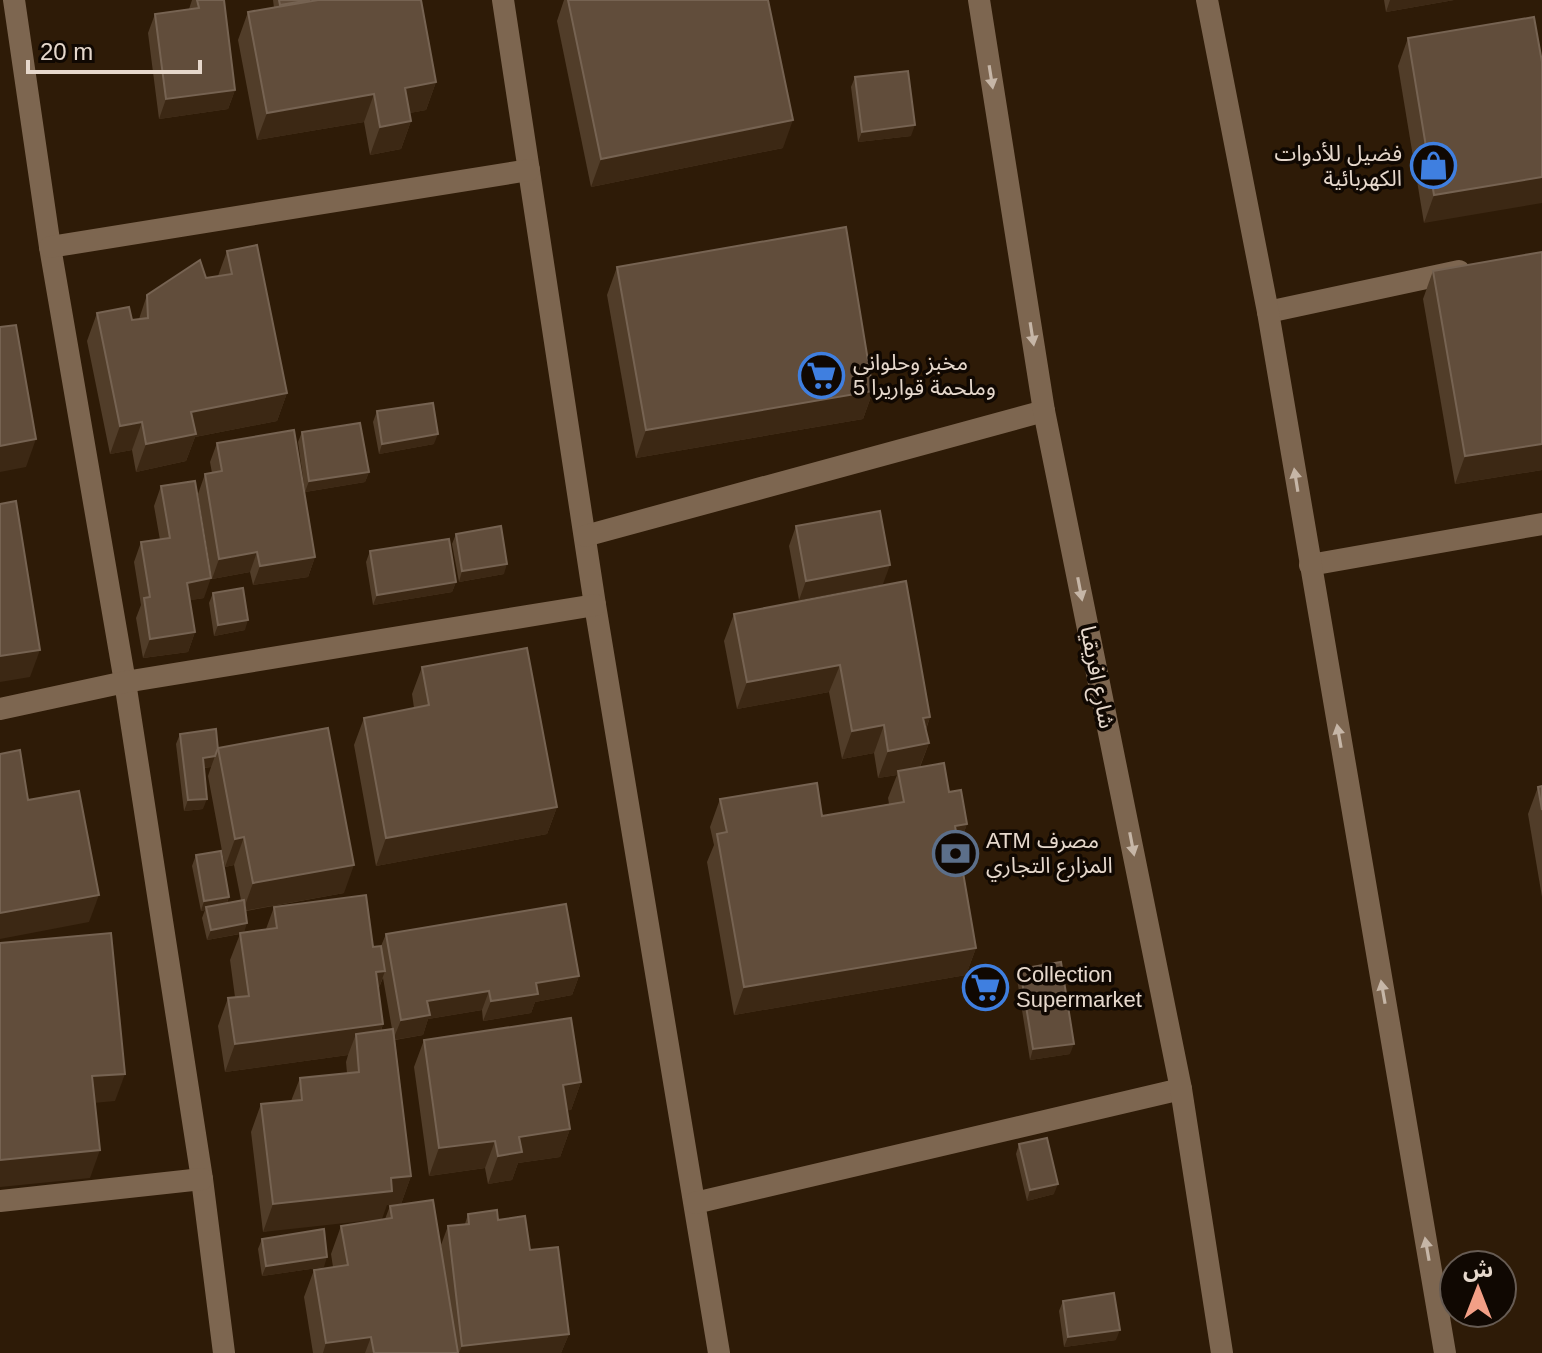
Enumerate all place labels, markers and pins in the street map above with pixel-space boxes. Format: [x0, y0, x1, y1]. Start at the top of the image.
place label: فضيل للأدوات الكهربائية [1275, 141, 1402, 191]
shop icon: فضيل للأدوات الكهربائية [1409, 142, 1457, 190]
place label: مخبز وحلواني وملحمة قواريرا 5 [853, 350, 996, 401]
supermarket icon: مخبز وحلواني وملحمة قواريرا 5 [798, 351, 846, 399]
place label: ATM مصرف المزارع التجاري [986, 828, 1113, 882]
bank icon: ATM مصرف المزارع التجاري [931, 829, 979, 877]
place label: Collection Supermarket [1016, 962, 1142, 1012]
supermarket icon: Collection Supermarket [961, 963, 1009, 1011]

